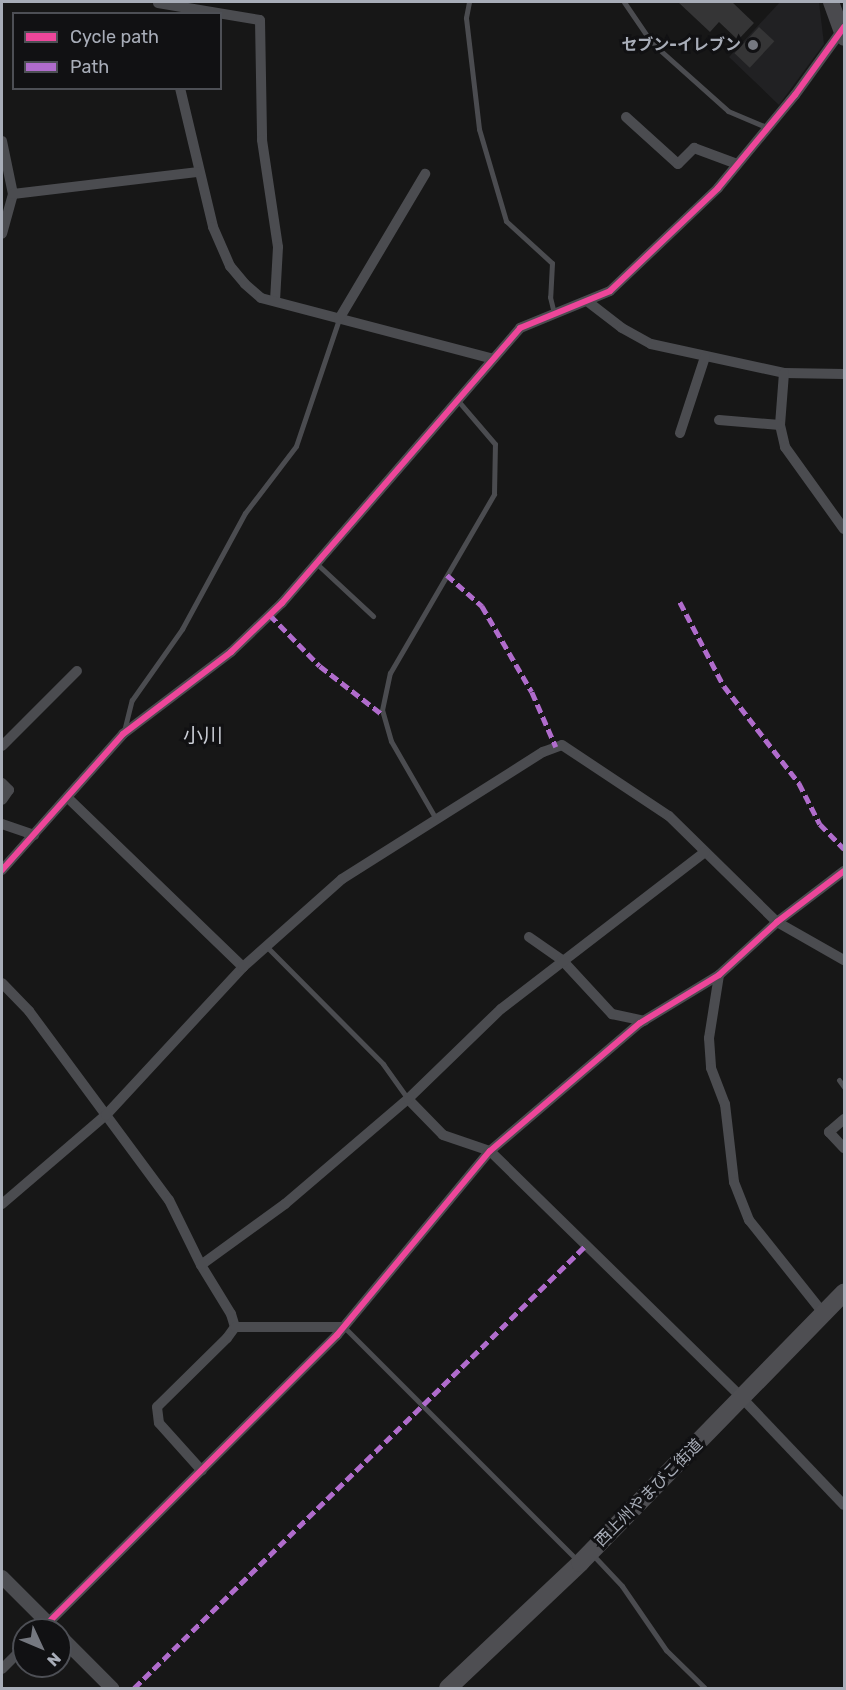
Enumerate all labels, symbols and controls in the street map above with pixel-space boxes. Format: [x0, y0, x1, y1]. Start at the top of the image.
legend [12, 12, 222, 90]
text: Cycle path [70, 26, 159, 48]
place label: セブン-イレブン [621, 35, 741, 55]
marker: セブン-イレブン [746, 38, 760, 52]
text: Path [70, 56, 109, 78]
district label: 小川 [183, 723, 223, 747]
street label: 西上州やまびこ街道 [591, 1435, 707, 1551]
north arrow [12, 1618, 72, 1678]
text: N [43, 1649, 65, 1670]

